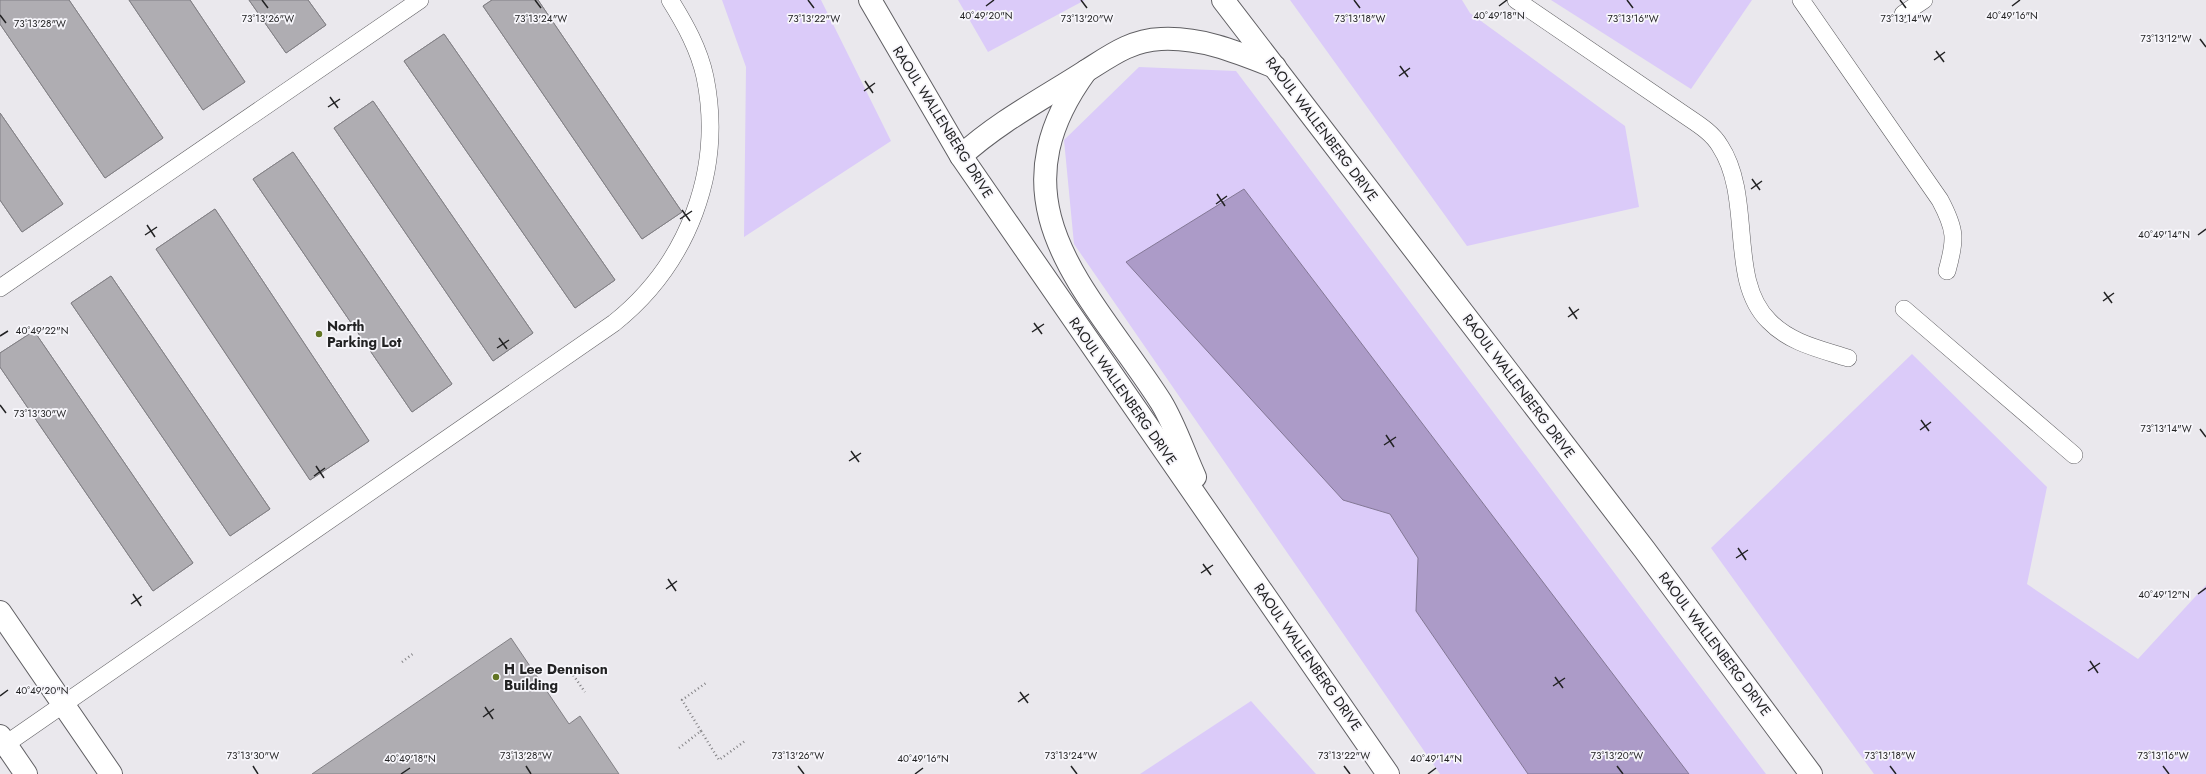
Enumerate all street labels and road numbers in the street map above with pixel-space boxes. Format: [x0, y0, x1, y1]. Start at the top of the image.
street label: RAOUL WALLENBERG DRIVE [888, 42, 998, 202]
street label: RAOUL WALLENBERG DRIVE [1261, 53, 1383, 205]
street label: RAOUL WALLENBERG DRIVE [1458, 310, 1580, 462]
street label: RAOUL WALLENBERG DRIVE [1064, 313, 1182, 469]
street label: RAOUL WALLENBERG DRIVE [1654, 568, 1776, 720]
street label: RAOUL WALLENBERG DRIVE [1249, 579, 1367, 735]

